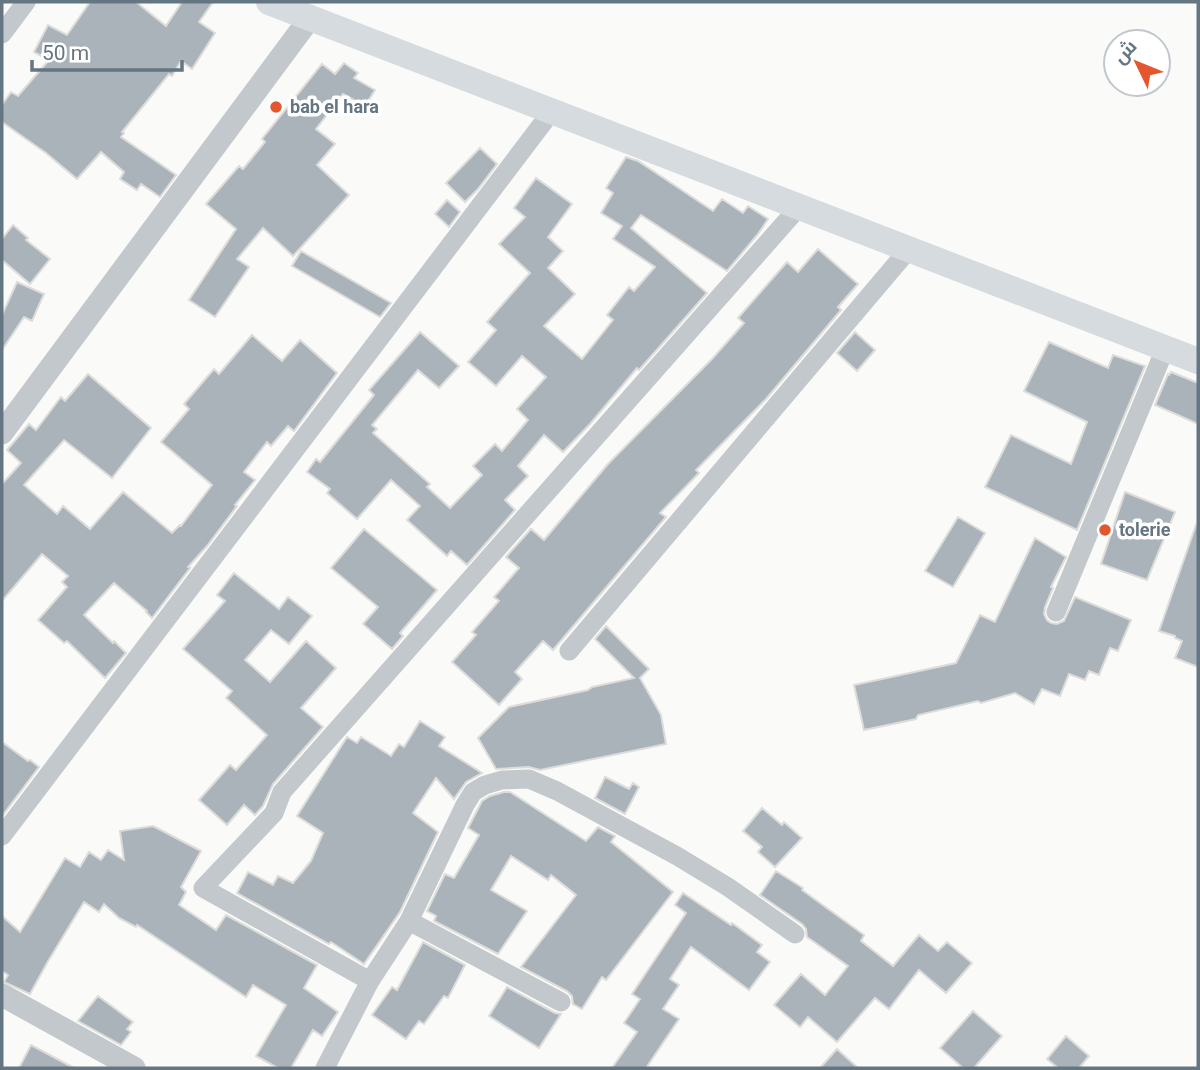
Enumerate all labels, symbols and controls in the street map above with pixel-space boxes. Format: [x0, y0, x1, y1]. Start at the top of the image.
scale bar [32, 28, 182, 72]
north arrow [1102, 28, 1172, 98]
text: ش [1108, 35, 1142, 69]
text: 50 m [42, 41, 89, 65]
place label: bab el hara [290, 96, 379, 117]
marker: bab el hara [268, 99, 284, 115]
place label: tolerie [1119, 519, 1171, 540]
marker: tolerie [1097, 522, 1113, 538]

